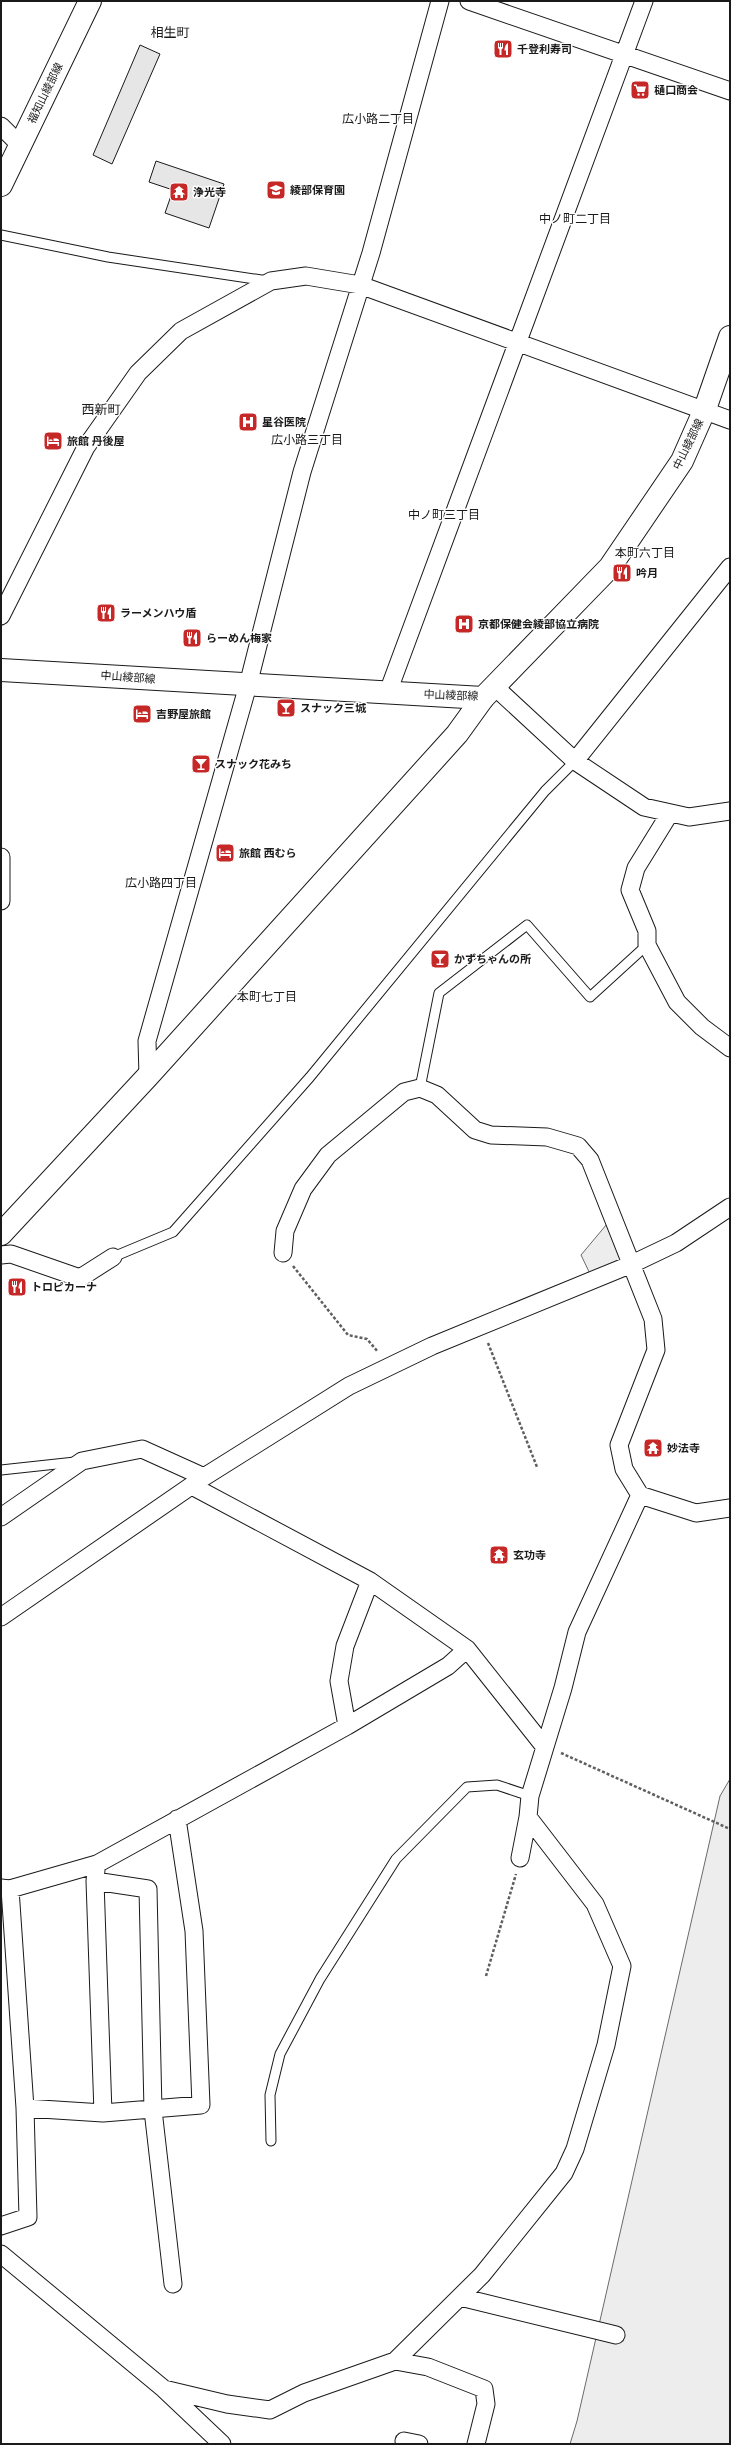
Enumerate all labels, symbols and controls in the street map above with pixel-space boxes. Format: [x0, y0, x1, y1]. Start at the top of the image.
district label: 相生町 [150, 24, 190, 40]
restaurant icon: 千登利寿司 [492, 38, 514, 60]
place label: 千登利寿司 [517, 42, 572, 56]
street label: 福知山綾部線 [24, 60, 66, 126]
supermarket icon: 樋口商会 [629, 79, 651, 101]
place label: 樋口商会 [654, 83, 698, 97]
district label: 広小路二丁目 [342, 111, 414, 126]
school or university icon: 綾部保育園 [265, 179, 287, 201]
temple icon: 浄光寺 [168, 181, 190, 203]
place label: 綾部保育園 [290, 183, 345, 197]
place label: 浄光寺 [193, 185, 226, 199]
district label: 中ノ町二丁目 [539, 211, 611, 226]
district label: 西新町 [81, 401, 121, 417]
hospital icon: 星谷医院 [237, 411, 259, 433]
place label: 星谷医院 [262, 415, 306, 429]
street label: 中山綾部線 [670, 416, 706, 472]
hotel icon: 旅館 丹後屋 [42, 430, 64, 452]
district label: 広小路三丁目 [271, 432, 343, 447]
place label: 旅館 丹後屋 [67, 434, 125, 448]
district label: 中ノ町三丁目 [408, 507, 480, 522]
district label: 本町六丁目 [615, 545, 675, 560]
restaurant icon: 吟月 [611, 562, 633, 584]
place label: 吟月 [636, 566, 658, 580]
restaurant icon: ラーメンハウ盾 [95, 602, 117, 624]
place label: ラーメンハウ盾 [120, 606, 197, 620]
hospital icon: 京都保健会綾部協立病院 [453, 613, 475, 635]
place label: 京都保健会綾部協立病院 [478, 617, 599, 631]
restaurant icon: らーめん梅家 [181, 627, 203, 649]
place label: らーめん梅家 [206, 631, 272, 645]
street label: 中山綾部線 [100, 668, 156, 686]
street label: 中山綾部線 [423, 687, 479, 703]
bar icon: スナック三城 [275, 697, 297, 719]
place label: スナック三城 [300, 701, 367, 715]
hotel icon: 吉野屋旅館 [131, 703, 153, 725]
place label: 吉野屋旅館 [156, 707, 211, 721]
bar icon: スナック花みち [190, 753, 212, 775]
place label: スナック花みち [215, 757, 292, 771]
hotel icon: 旅館 西むら [214, 842, 236, 864]
place label: 旅館 西むら [239, 846, 297, 860]
district label: 広小路四丁目 [125, 875, 197, 890]
bar icon: かずちゃんの所 [429, 948, 451, 970]
place label: かずちゃんの所 [454, 952, 531, 966]
district label: 本町七丁目 [237, 989, 297, 1004]
restaurant icon: トロピカーナ [6, 1276, 28, 1298]
place label: トロピカーナ [31, 1280, 97, 1294]
temple icon: 妙法寺 [642, 1437, 664, 1459]
place label: 妙法寺 [667, 1441, 700, 1455]
temple icon: 玄功寺 [488, 1544, 510, 1566]
place label: 玄功寺 [513, 1548, 546, 1562]

